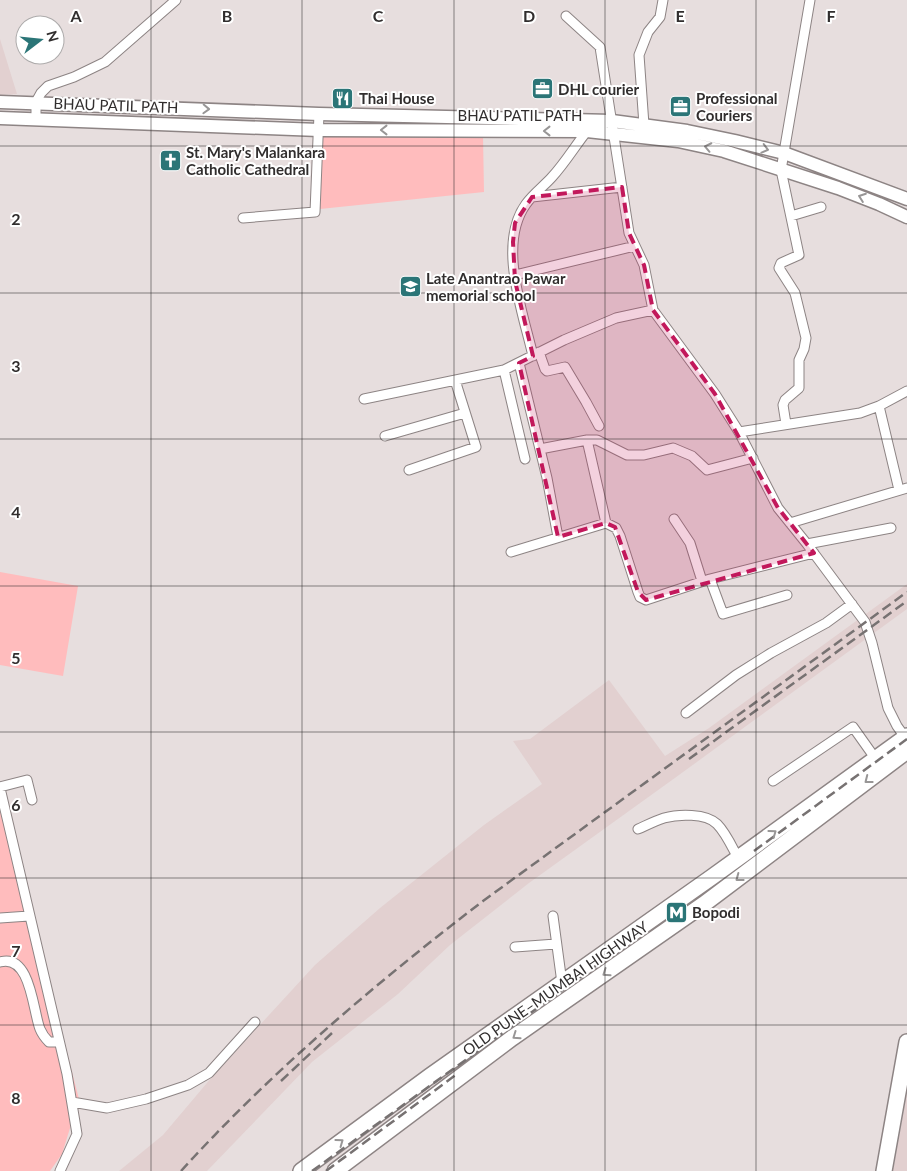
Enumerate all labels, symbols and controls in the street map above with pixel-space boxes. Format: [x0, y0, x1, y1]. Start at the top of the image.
text: A [69, 6, 82, 25]
text: B [222, 6, 232, 25]
text: C [373, 6, 384, 25]
text: D [523, 6, 535, 25]
text: E [675, 6, 685, 25]
text: F [826, 6, 836, 25]
north arrow [15, 15, 65, 65]
text: N [43, 29, 63, 44]
office icon: DHL courier [530, 77, 554, 101]
place label: DHL courier [558, 80, 640, 98]
restaurant icon: Thai House [331, 86, 355, 110]
place label: Thai House [359, 89, 434, 107]
place label: Professional Couriers [696, 89, 778, 124]
street label: BHAU PATIL PATH [53, 94, 179, 116]
office icon: Professional Couriers [668, 95, 692, 119]
one-way arrow [202, 104, 210, 114]
street label: BHAU PATIL PATH [457, 106, 583, 124]
one-way arrow [380, 125, 388, 135]
one-way arrow [542, 126, 550, 136]
place label: St. Mary's Malankara Catholic Cathedral [186, 143, 325, 178]
one-way arrow [703, 143, 712, 153]
one-way arrow [760, 143, 768, 153]
church icon: St. Mary's Malankara Catholic Cathedral [158, 149, 182, 173]
one-way arrow [859, 193, 867, 203]
text: 2 [11, 209, 21, 228]
place label: Late Anantrao Pawar memorial school [426, 269, 566, 304]
school or university icon: Late Anantrao Pawar memorial school [398, 275, 422, 299]
text: 3 [11, 356, 21, 375]
text: 4 [11, 502, 21, 521]
text: 5 [11, 648, 21, 667]
one-way arrow [864, 774, 874, 783]
text: 6 [11, 795, 21, 814]
one-way arrow [767, 830, 777, 839]
one-way arrow [736, 873, 745, 881]
metro station icon: Bopodi [664, 900, 688, 924]
place label: Bopodi [692, 903, 740, 921]
street label: OLD PUNE–MUMBAI HIGHWAY [459, 917, 652, 1059]
text: 7 [11, 941, 21, 960]
one-way arrow [603, 967, 612, 976]
one-way arrow [512, 1030, 522, 1039]
text: 8 [11, 1088, 21, 1107]
one-way arrow [334, 1140, 343, 1148]

